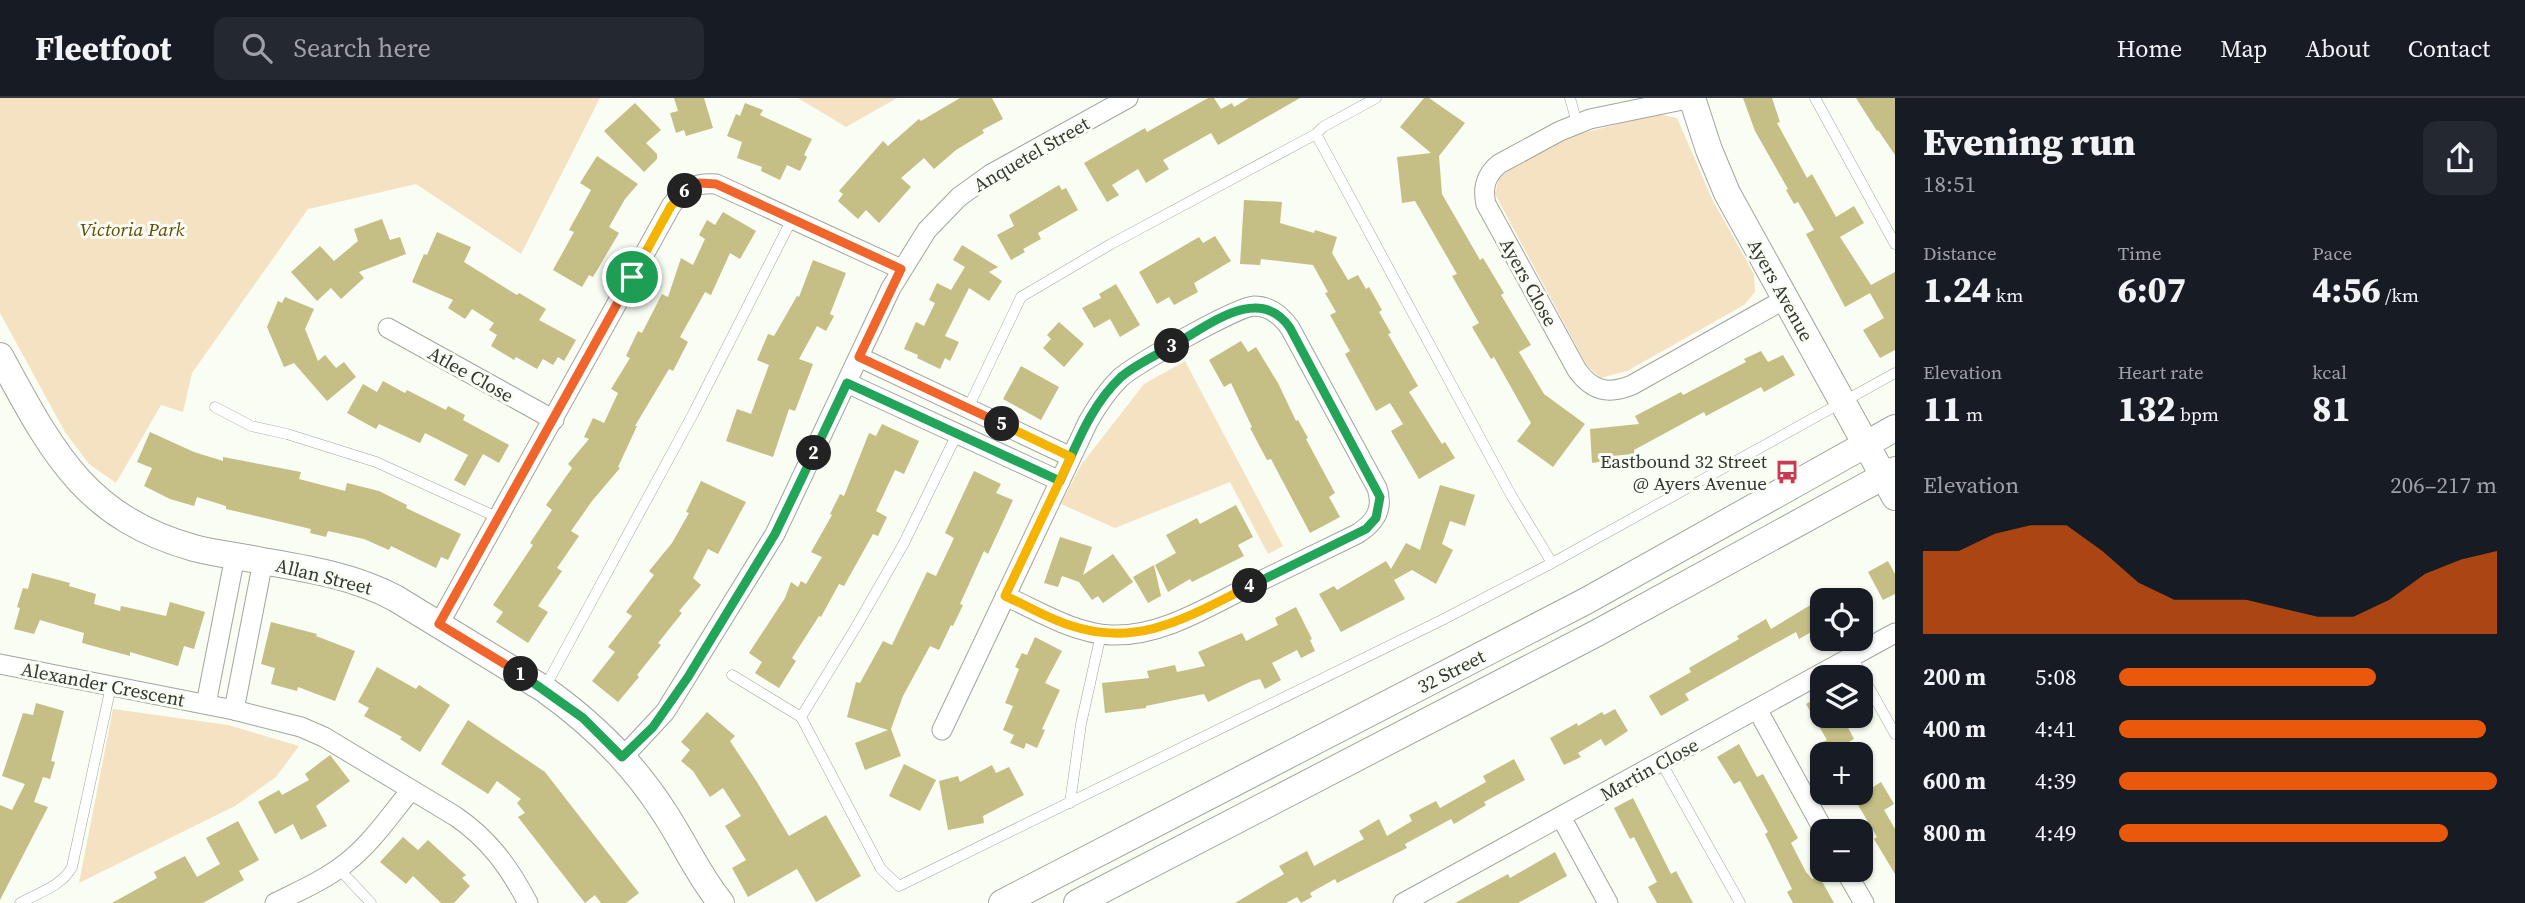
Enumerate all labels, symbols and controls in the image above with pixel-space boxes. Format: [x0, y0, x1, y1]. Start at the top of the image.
search box [214, 17, 704, 80]
text: Fleetfoot [35, 26, 172, 71]
icon: search [238, 29, 276, 67]
text: Search here [294, 30, 431, 66]
text: Home [2117, 32, 2182, 65]
text: Map [2220, 32, 2267, 65]
text: About [2305, 32, 2370, 65]
text: Contact [2408, 32, 2490, 65]
street label: Anquetel Street [968, 110, 1095, 198]
text: Evening run [1923, 116, 2136, 168]
button: share [2423, 121, 2497, 195]
text: 18:51 [1923, 168, 1976, 200]
pin: 6 [668, 174, 702, 208]
text: 6 [679, 177, 690, 203]
park label: Victoria Park [80, 216, 184, 242]
street label: Ayers Close [1494, 233, 1564, 331]
street label: Ayers Avenue [1742, 234, 1820, 346]
text: Distance [1923, 240, 1997, 266]
text: Time [2118, 240, 2162, 266]
text: Pace [2312, 240, 2352, 266]
pin [602, 247, 662, 307]
icon: arrive [613, 258, 651, 296]
text: 1.24 [1923, 266, 1991, 314]
text: 6:07 [2118, 266, 2186, 314]
text: 4:56 [2312, 266, 2381, 314]
text: km [1991, 282, 2023, 308]
text: /km [2381, 282, 2419, 308]
pin: 3 [1154, 328, 1190, 364]
text: 3 [1166, 332, 1177, 358]
street label: Atlee Close [424, 340, 518, 408]
text: Elevation [1923, 359, 2002, 385]
text: Heart rate [2118, 359, 2204, 385]
text: kcal [2312, 359, 2347, 385]
text: 11 [1923, 385, 1962, 433]
text: 132 [2118, 385, 2176, 433]
text: 81 [2312, 385, 2351, 433]
text: m [1962, 401, 1983, 427]
text: bpm [2176, 401, 2219, 427]
pin: 5 [984, 406, 1020, 442]
text: 5 [996, 410, 1007, 436]
pin: 2 [796, 436, 832, 470]
text: 2 [808, 439, 819, 465]
place label: Eastbound 32 Street @ Ayers Avenue [1600, 448, 1768, 496]
bus stop icon: Eastbound 32 Street @ Ayers Avenue [1773, 458, 1801, 486]
text: Elevation [1923, 469, 2019, 501]
text: 206–217 m [2390, 469, 2497, 501]
street label: Allan Street [273, 551, 376, 601]
pin: 4 [1232, 568, 1268, 603]
text: 4 [1244, 572, 1255, 598]
map controls [1810, 588, 1873, 882]
button: locate [1810, 588, 1873, 651]
street label: 32 Street [1413, 643, 1490, 699]
street label: Alexander Crescent [19, 655, 188, 713]
pin: 1 [504, 656, 538, 692]
text: 1 [515, 660, 526, 686]
text: 200 m [1923, 661, 1986, 693]
text: 5:08 [2035, 661, 2076, 693]
button: layers [1810, 665, 1873, 728]
text: 400 m [1923, 713, 1986, 745]
text: 4:41 [2035, 713, 2076, 745]
street label: Martin Close [1595, 731, 1703, 807]
button: + [1810, 742, 1873, 805]
text: 600 m [1923, 765, 1986, 797]
text: 4:39 [2035, 765, 2076, 797]
text: 800 m [1923, 817, 1986, 849]
text: 4:49 [2035, 817, 2076, 849]
button: − [1810, 819, 1873, 882]

